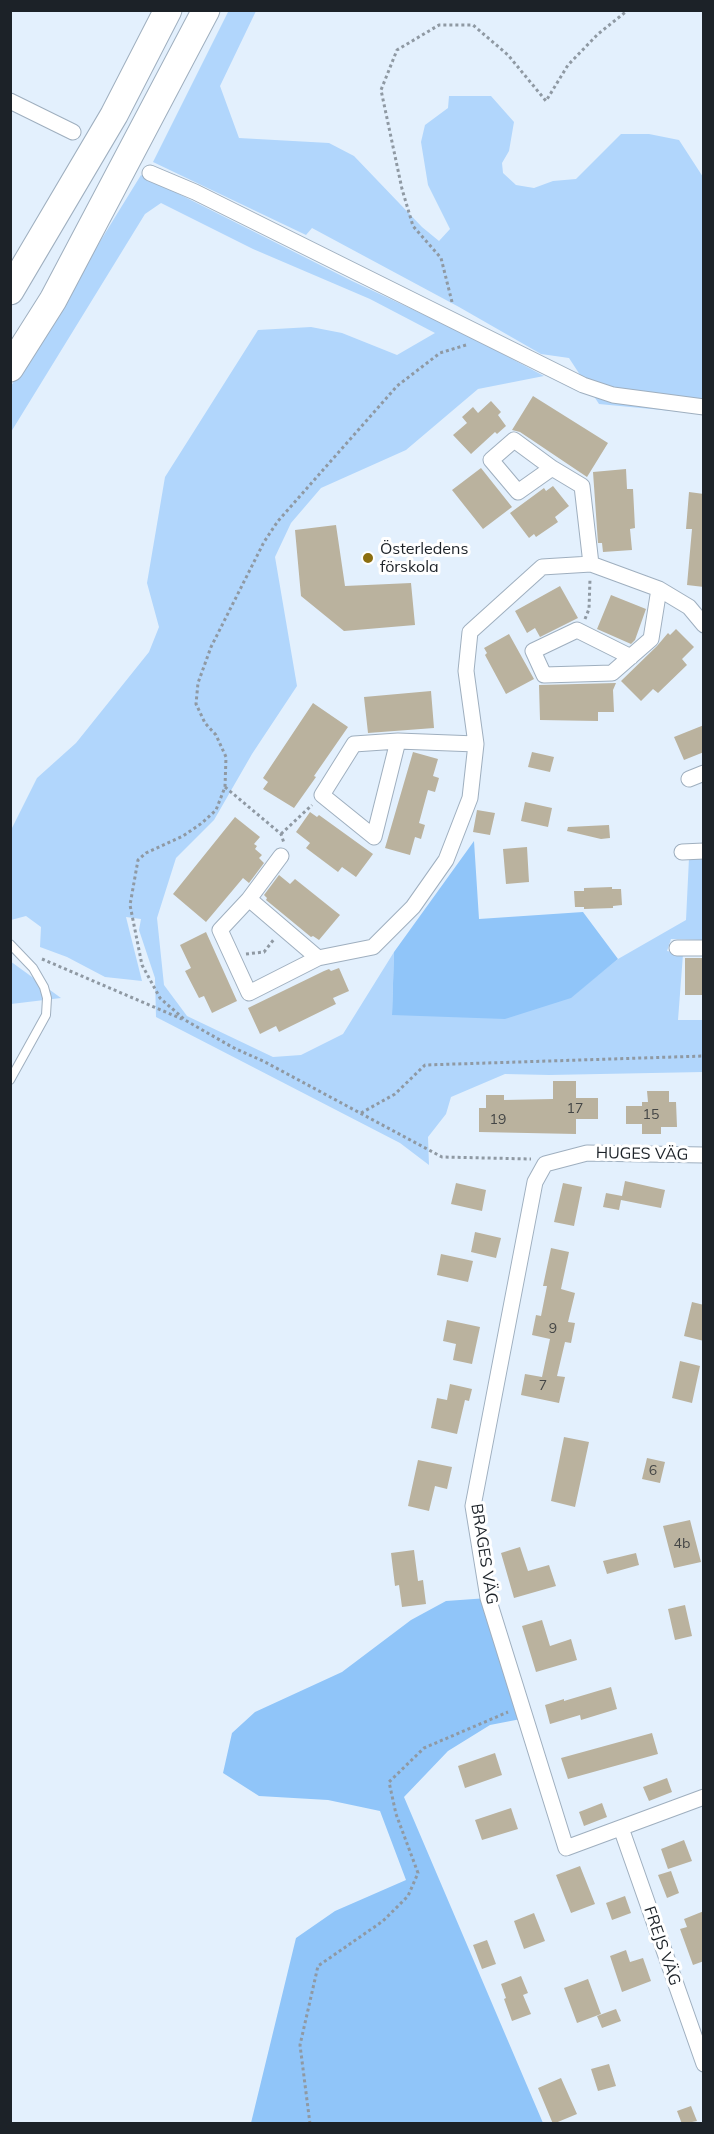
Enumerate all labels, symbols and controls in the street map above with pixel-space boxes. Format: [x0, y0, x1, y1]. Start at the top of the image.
place label: Österledens förskola [380, 539, 468, 577]
marker: Österledens förskola [361, 551, 375, 565]
house number: 17 [567, 1101, 583, 1117]
house number: 15 [643, 1107, 659, 1123]
house number: 19 [490, 1112, 506, 1128]
street label: HUGES VÄG [596, 1144, 688, 1164]
house number: 9 [549, 1321, 557, 1337]
house number: 7 [539, 1378, 547, 1394]
house number: 6 [649, 1463, 657, 1479]
street label: BRAGES VÄG [467, 1502, 501, 1606]
house number: 4b [674, 1536, 690, 1552]
street label: FREJS VÄG [639, 1904, 685, 1988]

